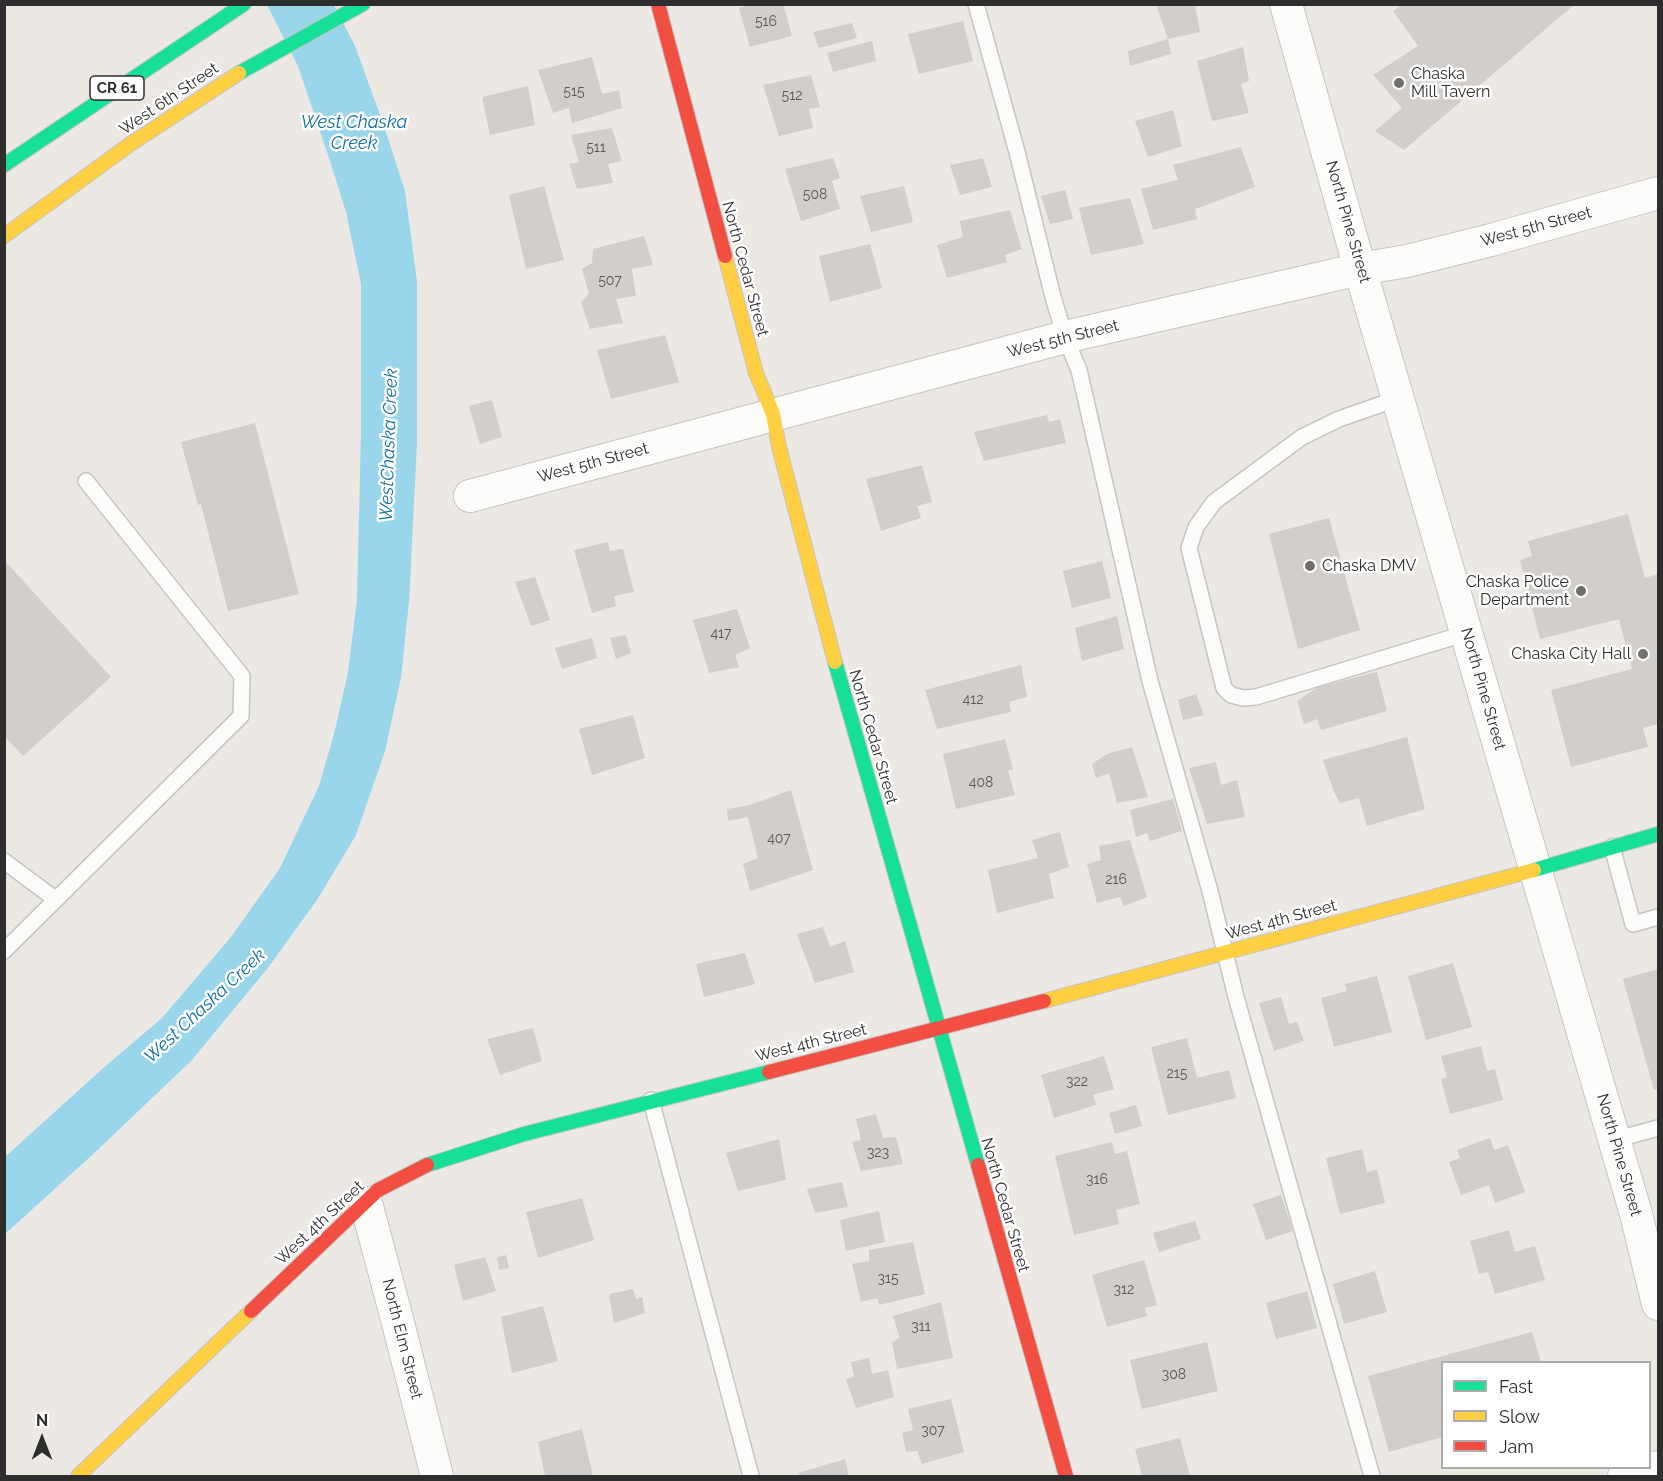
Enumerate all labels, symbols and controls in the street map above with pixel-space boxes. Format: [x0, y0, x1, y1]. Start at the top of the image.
house number: 516 [755, 14, 777, 30]
street label: West 6th Street [116, 59, 222, 139]
place label: Chaska Mill Tavern [1411, 64, 1490, 102]
road number: CR 61 [90, 76, 144, 100]
marker: Chaska Mill Tavern [1392, 76, 1406, 90]
house number: 515 [563, 84, 585, 100]
house number: 512 [782, 88, 802, 104]
water label: West Chaska Creek [301, 112, 407, 154]
house number: 511 [586, 140, 606, 156]
street label: North Pine Street [1321, 158, 1375, 286]
house number: 508 [803, 187, 827, 203]
street label: North Cedar Street [718, 199, 772, 339]
street label: West 5th Street [1478, 203, 1594, 251]
house number: 507 [598, 273, 622, 289]
street label: West 5th Street [1005, 316, 1121, 362]
water label: WestChaska Creek [376, 368, 402, 522]
street label: West 5th Street [535, 439, 651, 487]
place label: Chaska DMV [1322, 556, 1416, 576]
marker: Chaska DMV [1303, 559, 1317, 573]
place label: Chaska Police Department [1466, 572, 1569, 610]
marker: Chaska Police Department [1574, 584, 1588, 598]
street label: North Pine Street [1456, 625, 1510, 753]
house number: 417 [710, 626, 732, 642]
place label: Chaska City Hall [1511, 644, 1631, 664]
marker: Chaska City Hall [1636, 647, 1650, 661]
street label: North Cedar Street [845, 667, 901, 807]
house number: 412 [963, 692, 983, 708]
house number: 408 [969, 775, 993, 791]
house number: 407 [767, 831, 791, 847]
house number: 216 [1105, 872, 1127, 888]
street label: West 4th Street [1223, 896, 1339, 944]
water label: West Chaska Creek [140, 944, 270, 1068]
street label: West 4th Street [753, 1020, 869, 1066]
house number: 215 [1167, 1066, 1187, 1082]
house number: 322 [1066, 1074, 1088, 1090]
street label: North Pine Street [1592, 1091, 1646, 1219]
street label: North Cedar Street [977, 1135, 1033, 1275]
house number: 323 [867, 1145, 889, 1161]
house number: 316 [1086, 1172, 1108, 1188]
street label: West 4th Street [272, 1177, 368, 1269]
house number: 315 [877, 1271, 899, 1287]
street label: North Elm Street [378, 1277, 426, 1401]
house number: 312 [1114, 1282, 1134, 1298]
house number: 311 [911, 1319, 931, 1335]
legend [1441, 1361, 1651, 1469]
house number: 308 [1162, 1367, 1186, 1383]
text: Fast [1499, 1376, 1533, 1397]
text: Slow [1499, 1406, 1540, 1427]
north arrow [12, 1409, 72, 1469]
text: N [36, 1411, 48, 1430]
house number: 307 [921, 1423, 945, 1439]
text: Jam [1499, 1436, 1534, 1457]

